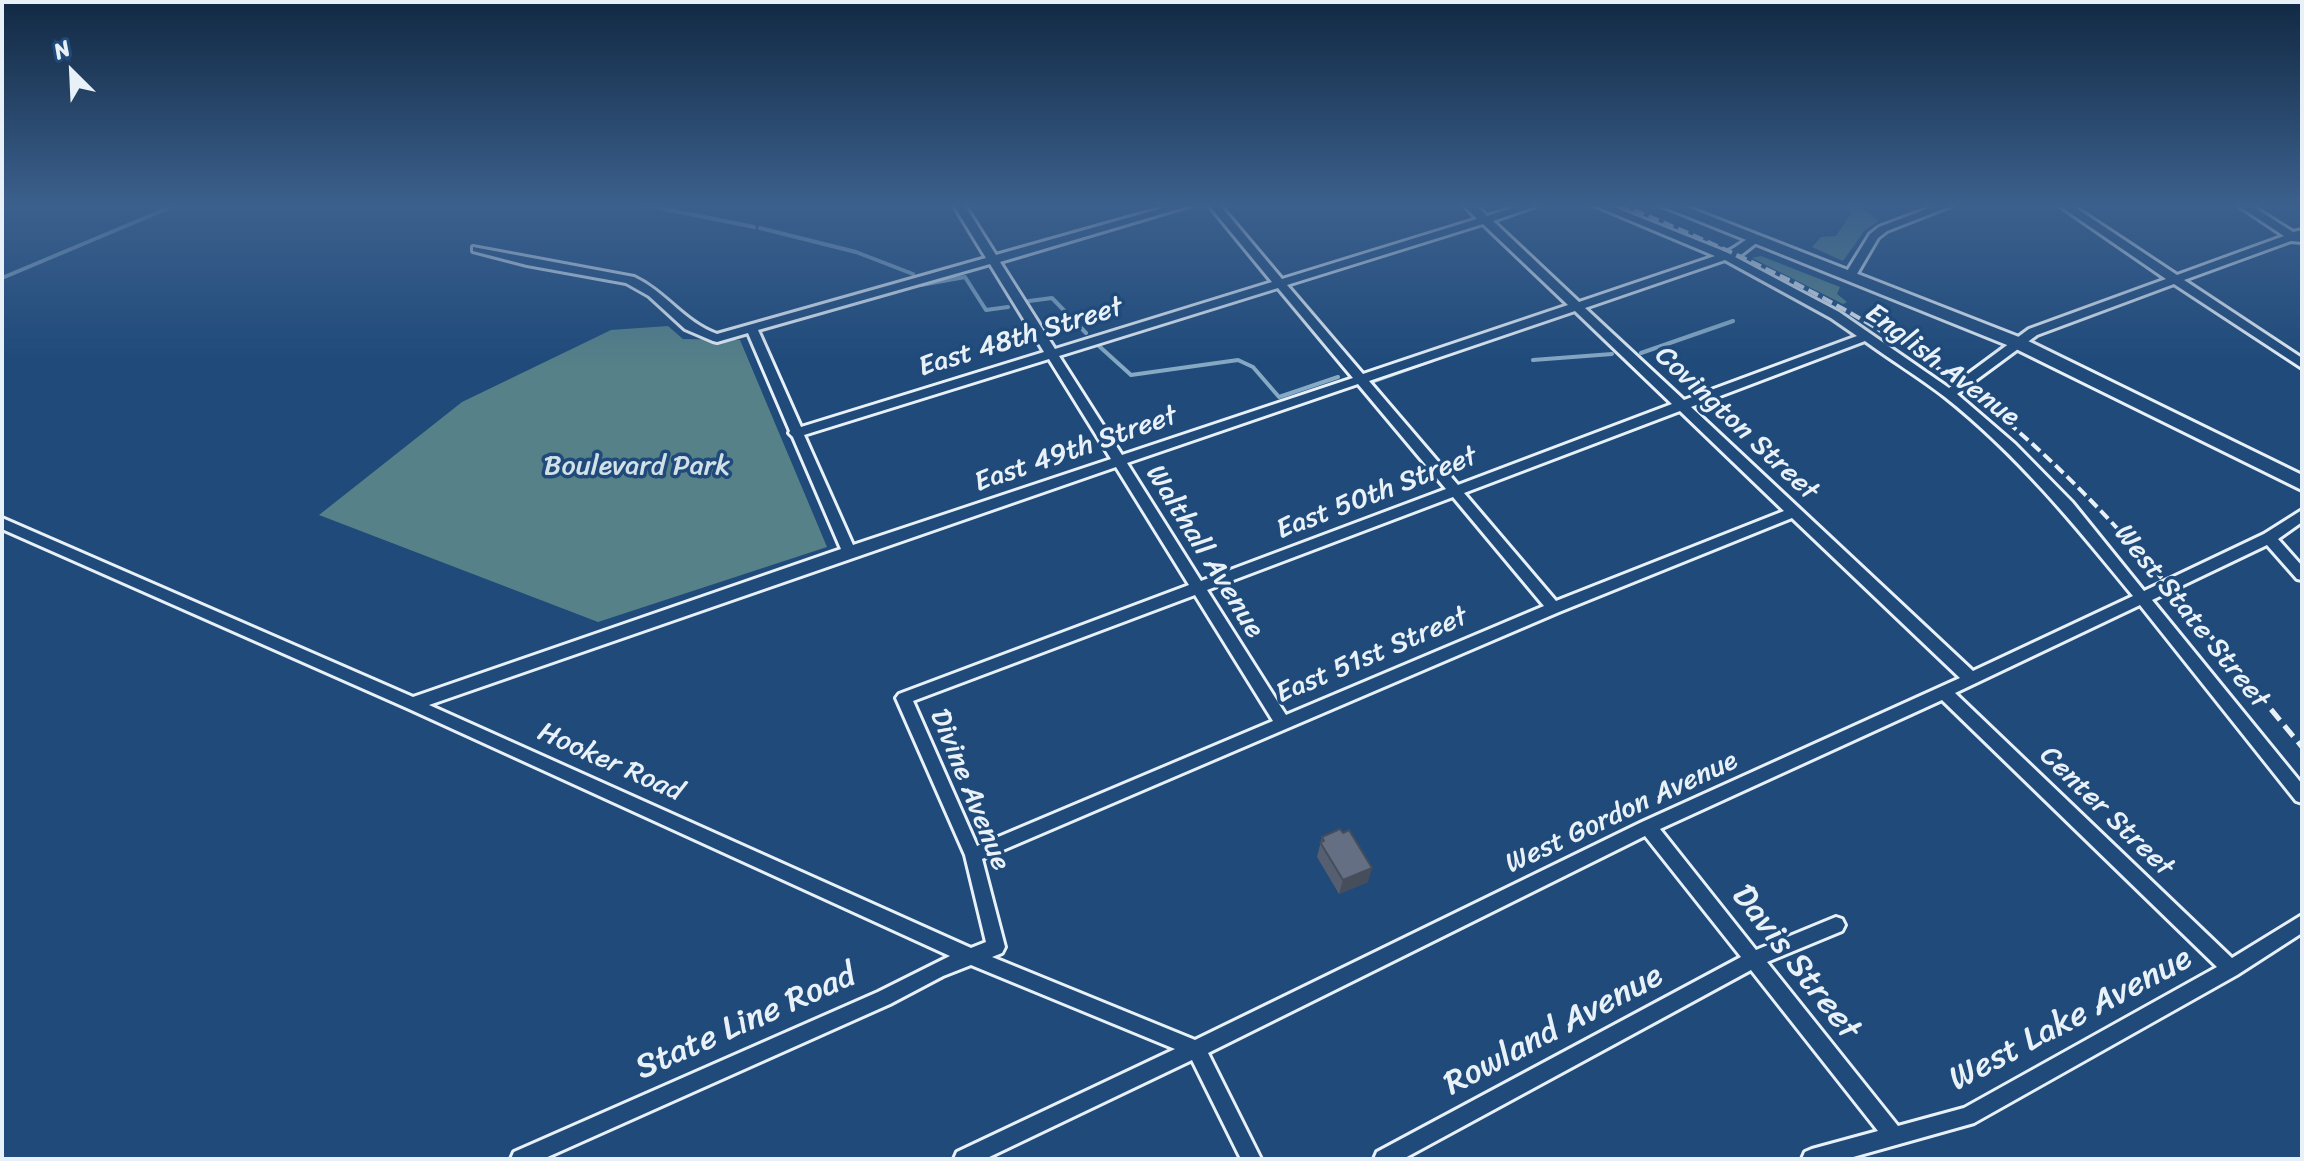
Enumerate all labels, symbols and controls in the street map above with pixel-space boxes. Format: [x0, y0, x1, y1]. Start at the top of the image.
text: N [47, 29, 77, 71]
north arrow [32, 32, 112, 112]
street label: East 48th Street [915, 291, 1127, 385]
street label: English Avenue [1858, 297, 2026, 435]
street label: Covington Street [1647, 340, 1825, 508]
street label: East 49th Street [970, 400, 1182, 500]
street label: East 50th Street [1272, 440, 1482, 548]
park label: Boulevard Park [544, 450, 730, 484]
street label: Walthall Avenue [1138, 459, 1270, 645]
street label: West State Street [2106, 518, 2276, 716]
street label: East 51st Street [1271, 601, 1473, 711]
street label: Divine Avenue [921, 705, 1017, 875]
street label: Hooker Road [532, 716, 688, 810]
street label: Center Street [2032, 740, 2180, 884]
street label: West Gordon Avenue [1501, 744, 1743, 882]
street label: Davis Street [1722, 877, 1868, 1049]
street label: West Lake Avenue [1943, 939, 2199, 1101]
street label: State Line Road [629, 956, 863, 1090]
street label: Rowland Avenue [1438, 956, 1670, 1106]

